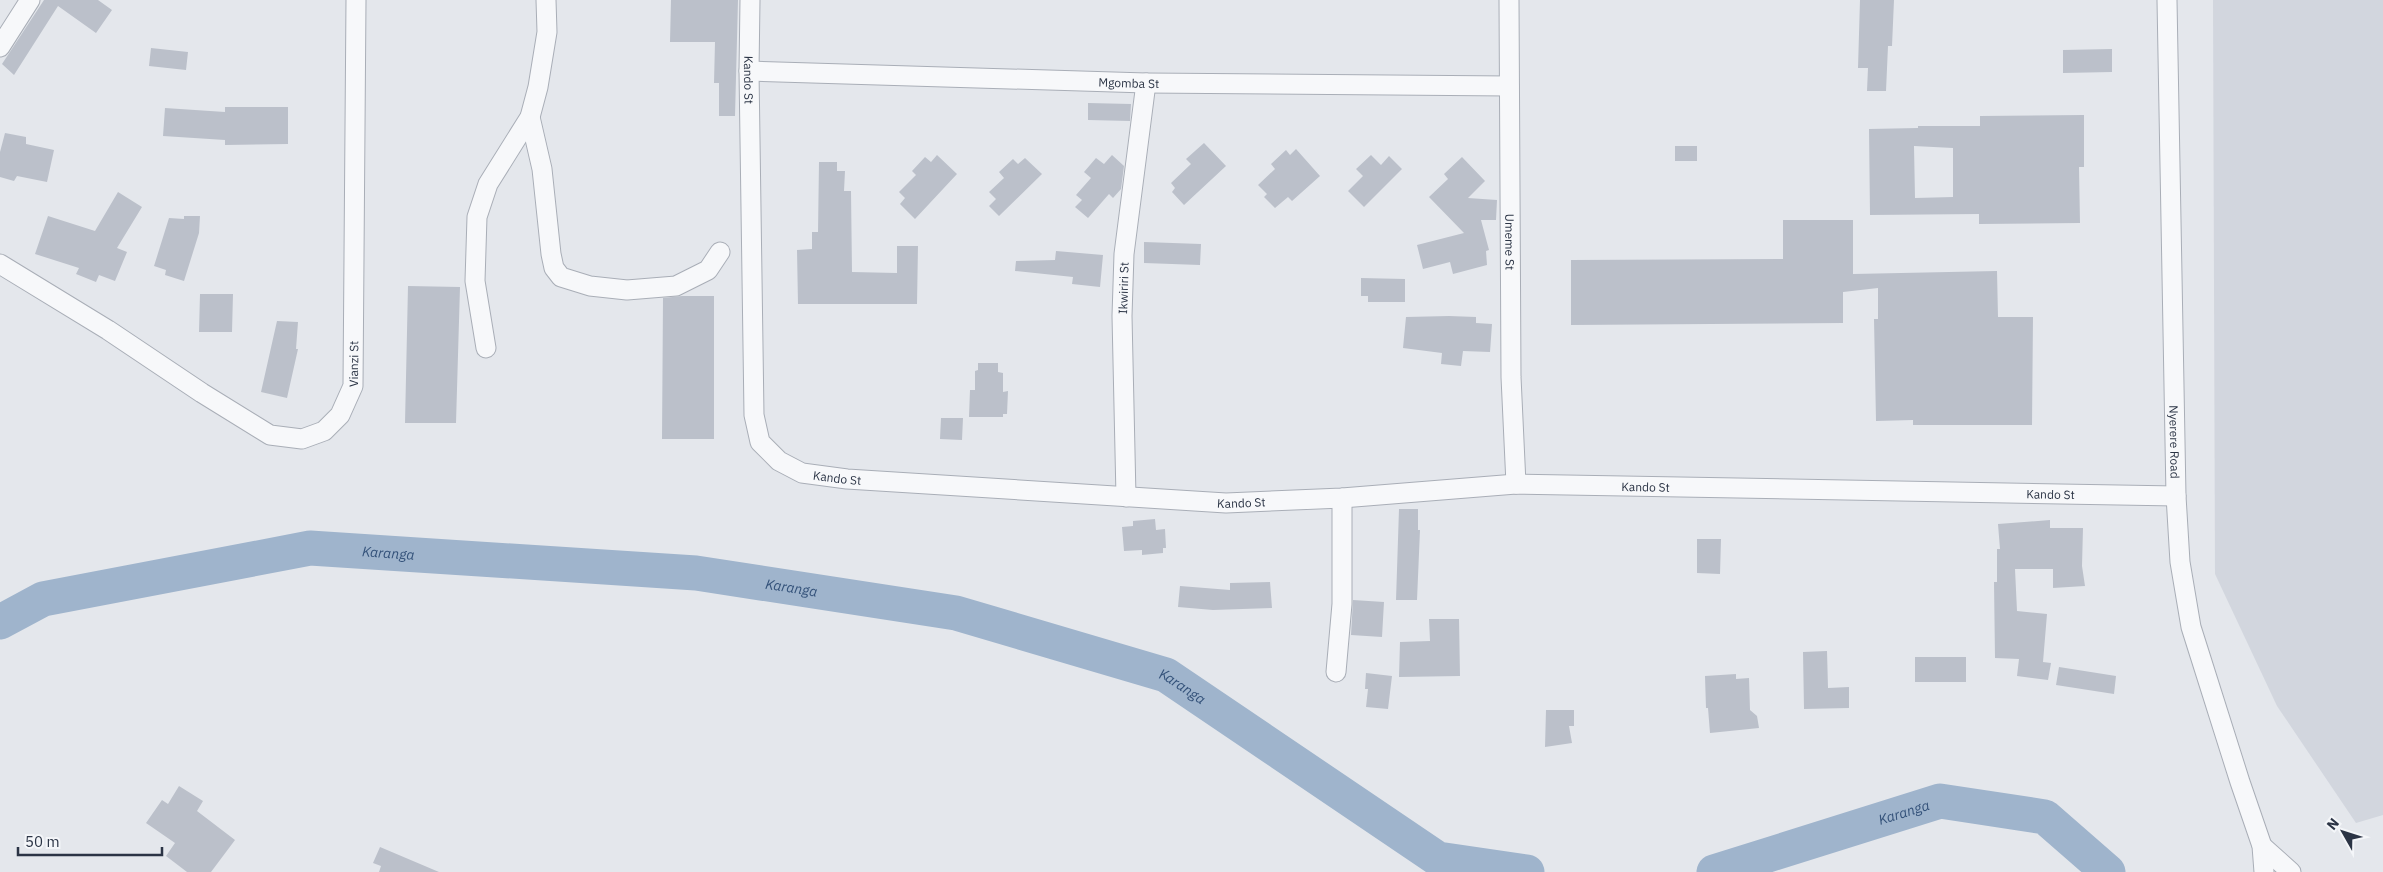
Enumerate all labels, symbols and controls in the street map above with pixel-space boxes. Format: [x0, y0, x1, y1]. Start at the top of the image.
street label: Kando St [741, 56, 757, 104]
street label: Mgomba St [1098, 74, 1159, 91]
street label: Umeme St [1503, 214, 1518, 270]
street label: Ikwiriri St [1115, 262, 1131, 314]
street label: Vianzi St [345, 341, 361, 387]
street label: Nyerere Road [2167, 405, 2183, 479]
street label: Kando St [812, 467, 862, 487]
street label: Kando St [1621, 478, 1670, 494]
street label: Kando St [2026, 486, 2075, 502]
street label: Kando St [1217, 494, 1266, 511]
water label: Karanga [361, 542, 415, 564]
water label: Karanga [764, 575, 819, 601]
water label: Karanga [1157, 664, 1209, 708]
water label: Karanga [1876, 796, 1932, 829]
north arrow [2318, 807, 2368, 857]
text: N [2323, 814, 2343, 833]
scale bar [18, 824, 161, 856]
text: 50 m [25, 832, 60, 851]

